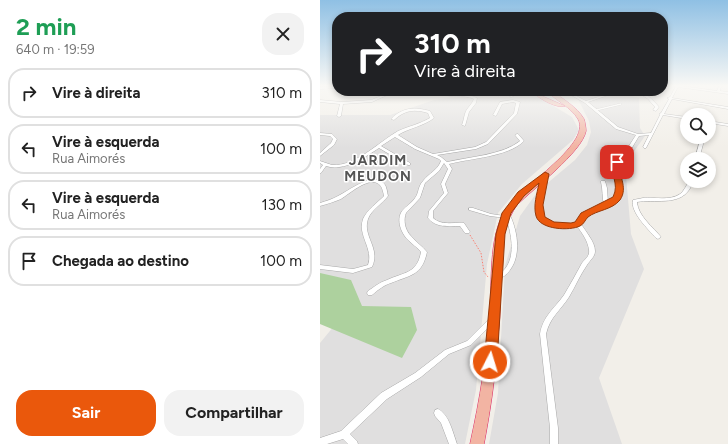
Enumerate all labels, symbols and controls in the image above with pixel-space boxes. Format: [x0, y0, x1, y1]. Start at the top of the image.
text: 2 min [16, 12, 76, 41]
button: close [262, 13, 304, 55]
text: 310 m [414, 26, 491, 60]
icon: right [348, 28, 400, 80]
text: 640 m · 19:59 [16, 42, 95, 57]
text: Vire à direita [414, 60, 515, 82]
icon: right [18, 82, 40, 104]
text: Vire à direita [52, 84, 141, 102]
text: 310 m [262, 84, 302, 102]
map controls [680, 108, 716, 188]
button: search [680, 108, 716, 144]
text: Vire à esquerda [52, 133, 159, 151]
icon: left [18, 138, 40, 160]
text: 100 m [260, 140, 302, 158]
pin [600, 145, 634, 179]
text: Rua Aimorés [52, 151, 125, 166]
icon: arrive [606, 151, 628, 173]
district label: JARDIM MEUDON [344, 152, 412, 185]
button: layers [680, 152, 716, 188]
text: Vire à esquerda [52, 189, 159, 207]
icon: left [18, 194, 40, 216]
text: 130 m [262, 196, 302, 214]
text: Rua Aimorés [52, 207, 125, 222]
icon: arrive [18, 250, 40, 272]
text: Chegada ao destino [52, 252, 189, 270]
text: 100 m [260, 252, 302, 270]
position arrow [469, 341, 511, 383]
button: Sair [16, 390, 156, 436]
button: Compartilhar [164, 390, 304, 436]

